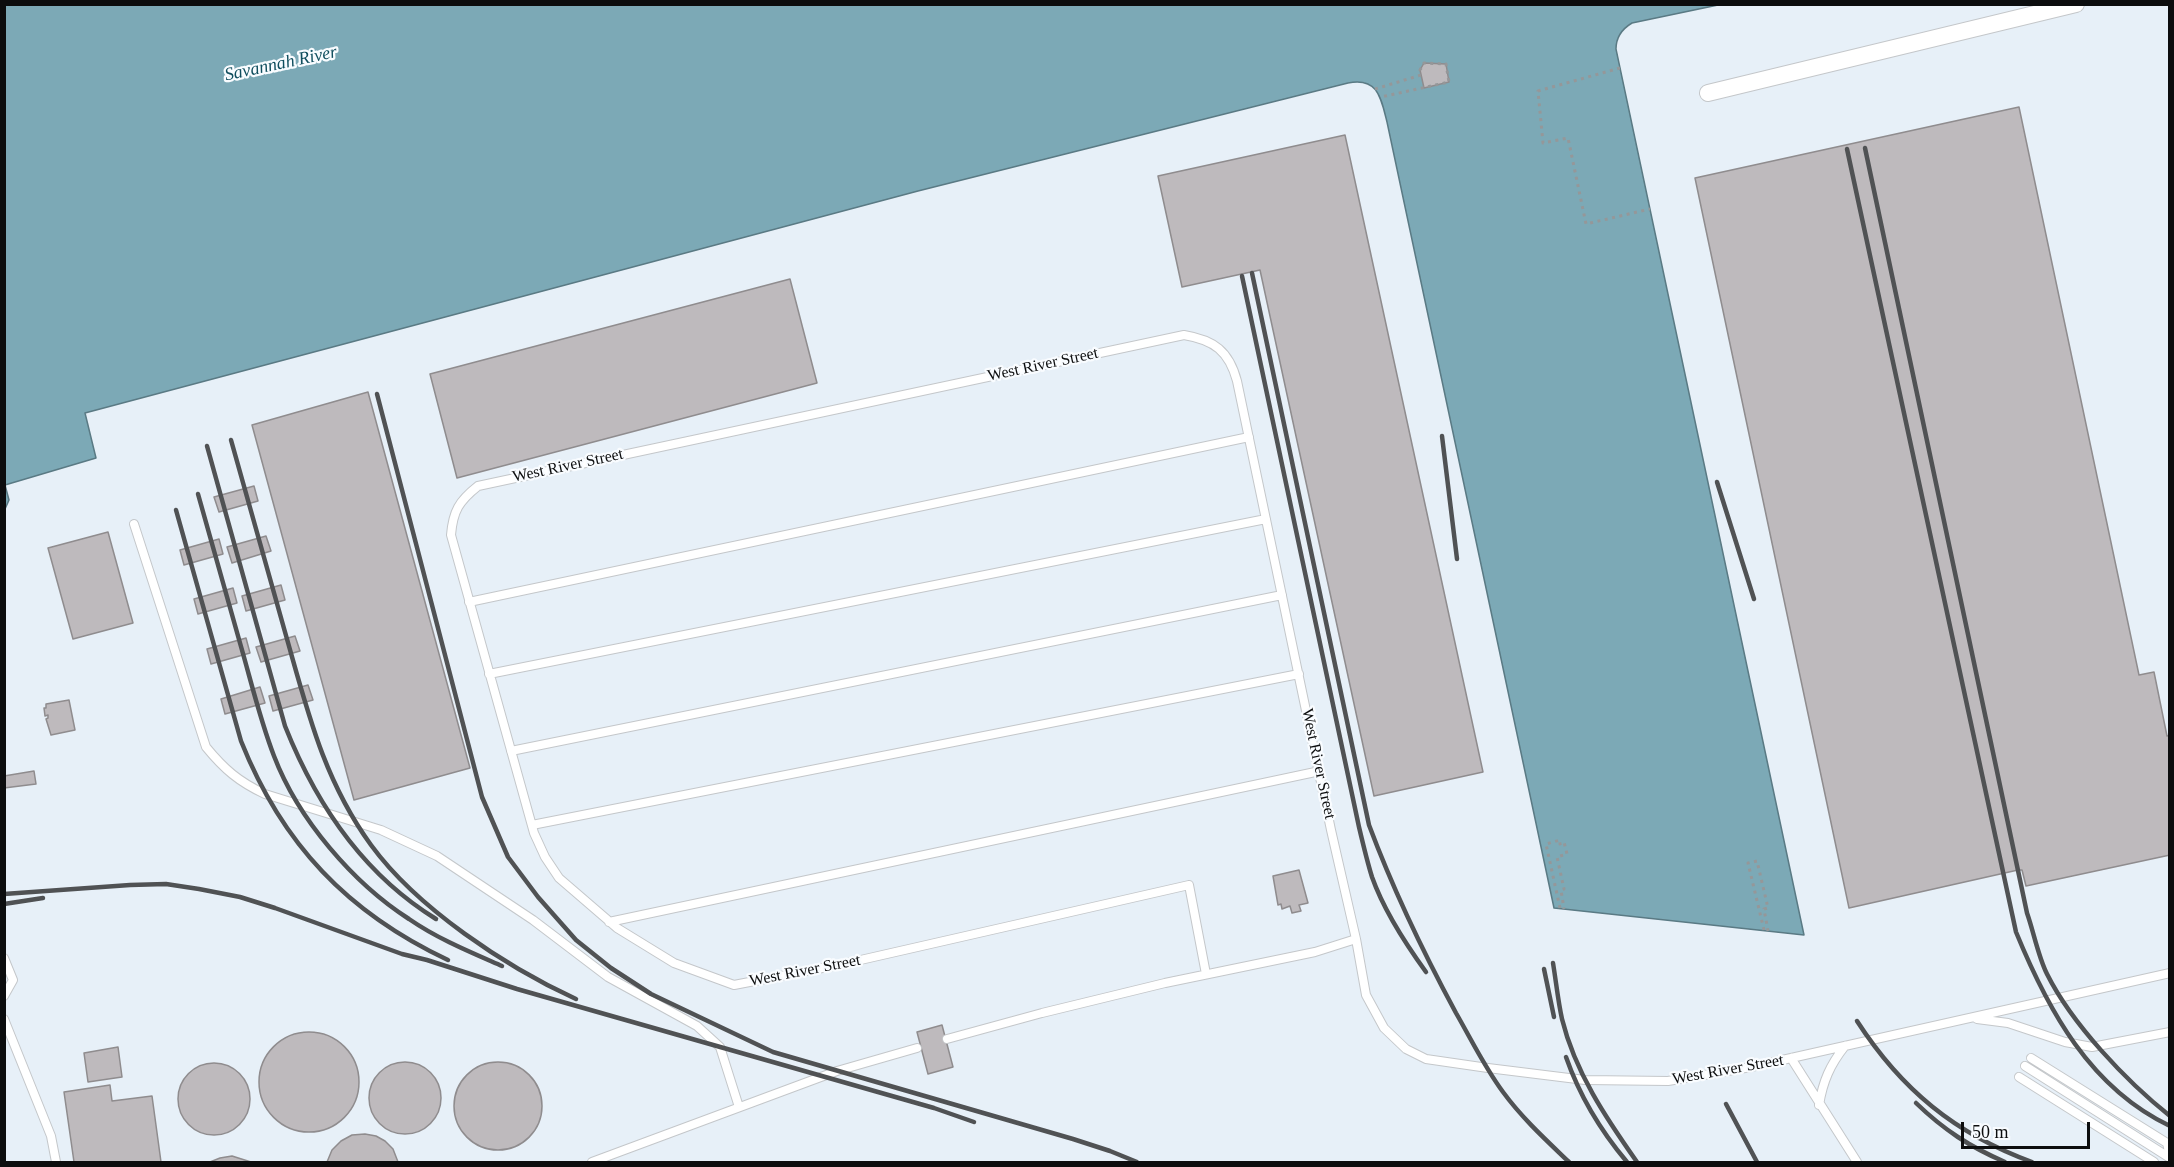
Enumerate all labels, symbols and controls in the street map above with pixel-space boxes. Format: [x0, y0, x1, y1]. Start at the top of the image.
water label: Savannah River [223, 42, 339, 86]
street label: West River Street [986, 344, 1100, 386]
street label: West River Street [511, 445, 625, 487]
street label: West River Street [1297, 707, 1339, 821]
street label: West River Street [748, 951, 862, 991]
street label: West River Street [1671, 1051, 1785, 1089]
scale bar [1964, 1110, 2093, 1148]
text: 50 m [1972, 1122, 2009, 1142]

